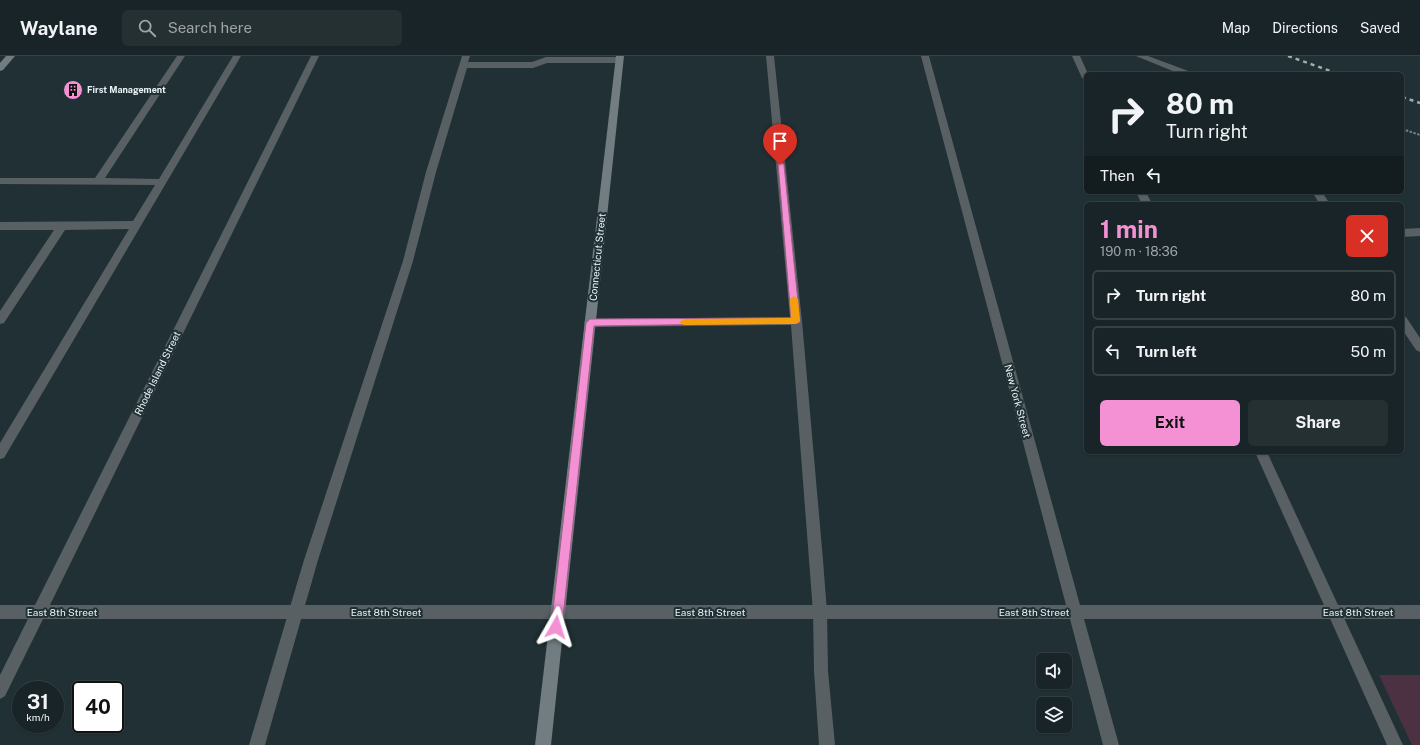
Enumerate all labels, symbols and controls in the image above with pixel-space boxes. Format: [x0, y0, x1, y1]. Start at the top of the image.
search box [122, 10, 402, 46]
text: Waylane [20, 17, 98, 39]
icon: search [136, 17, 158, 39]
text: Search here [168, 19, 252, 36]
text: Map [1222, 20, 1250, 36]
text: Directions [1272, 20, 1338, 36]
text: Saved [1360, 20, 1400, 36]
building icon: First Management [62, 79, 84, 101]
place label: First Management [87, 84, 166, 95]
text: 80 m [1166, 87, 1234, 120]
icon: right [1100, 88, 1152, 140]
text: Turn right [1166, 121, 1248, 142]
pin [763, 124, 797, 165]
icon: arrive [769, 130, 791, 152]
icon: left [1143, 164, 1165, 186]
text: Then [1100, 167, 1135, 184]
street label: Connecticut Street [586, 212, 608, 301]
text: 1 min [1100, 215, 1158, 243]
button: close [1346, 215, 1388, 257]
text: 190 m · 18:36 [1100, 244, 1178, 259]
icon: right [1102, 284, 1124, 306]
text: Turn right [1136, 287, 1206, 304]
text: 80 m [1351, 287, 1386, 304]
street label: Rhode Island Street [131, 329, 183, 417]
icon: left [1102, 340, 1124, 362]
text: Turn left [1136, 343, 1197, 360]
text: 50 m [1351, 343, 1386, 360]
street label: New York Street [1002, 363, 1034, 439]
button: Exit [1100, 400, 1240, 446]
button: Share [1248, 400, 1388, 446]
street label: East 8th Street [27, 606, 97, 618]
street label: East 8th Street [351, 606, 421, 618]
position arrow [535, 606, 577, 648]
street label: East 8th Street [675, 606, 745, 618]
street label: East 8th Street [999, 606, 1069, 618]
street label: East 8th Street [1323, 606, 1393, 618]
map controls [1036, 653, 1072, 733]
button: sound [1036, 653, 1072, 689]
speed limit sign: 40 [72, 681, 124, 733]
text: 31 [27, 690, 49, 714]
button: layers [1036, 697, 1072, 733]
text: km/h [26, 711, 50, 723]

